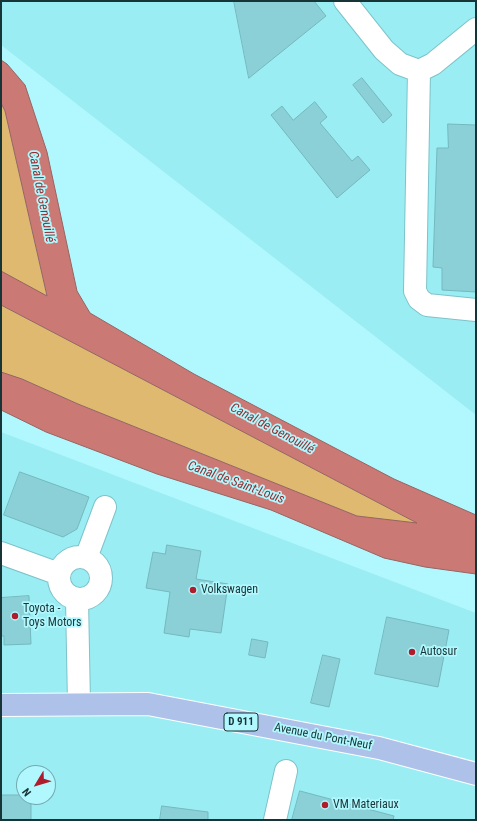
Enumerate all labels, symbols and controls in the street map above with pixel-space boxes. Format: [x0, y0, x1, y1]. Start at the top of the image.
water label: Canal de Genouillé [24, 150, 58, 244]
water label: Canal de Genouillé [227, 400, 317, 458]
water label: Canal de Saint-Louis [185, 458, 287, 508]
place label: Volkswagen [201, 583, 258, 597]
marker: Volkswagen [188, 585, 198, 595]
place label: Toyota - Toys Motors [23, 602, 82, 630]
marker: Toyota - Toys Motors [10, 611, 20, 621]
place label: Autosur [420, 645, 457, 659]
marker: Autosur [407, 647, 417, 657]
road number: D 911 [224, 713, 258, 731]
street label: Avenue du Pont-Neuf [273, 720, 373, 754]
north arrow [16, 765, 56, 805]
text: N [20, 785, 34, 799]
place label: VM Materiaux [333, 798, 399, 812]
marker: VM Materiaux [320, 800, 330, 810]

